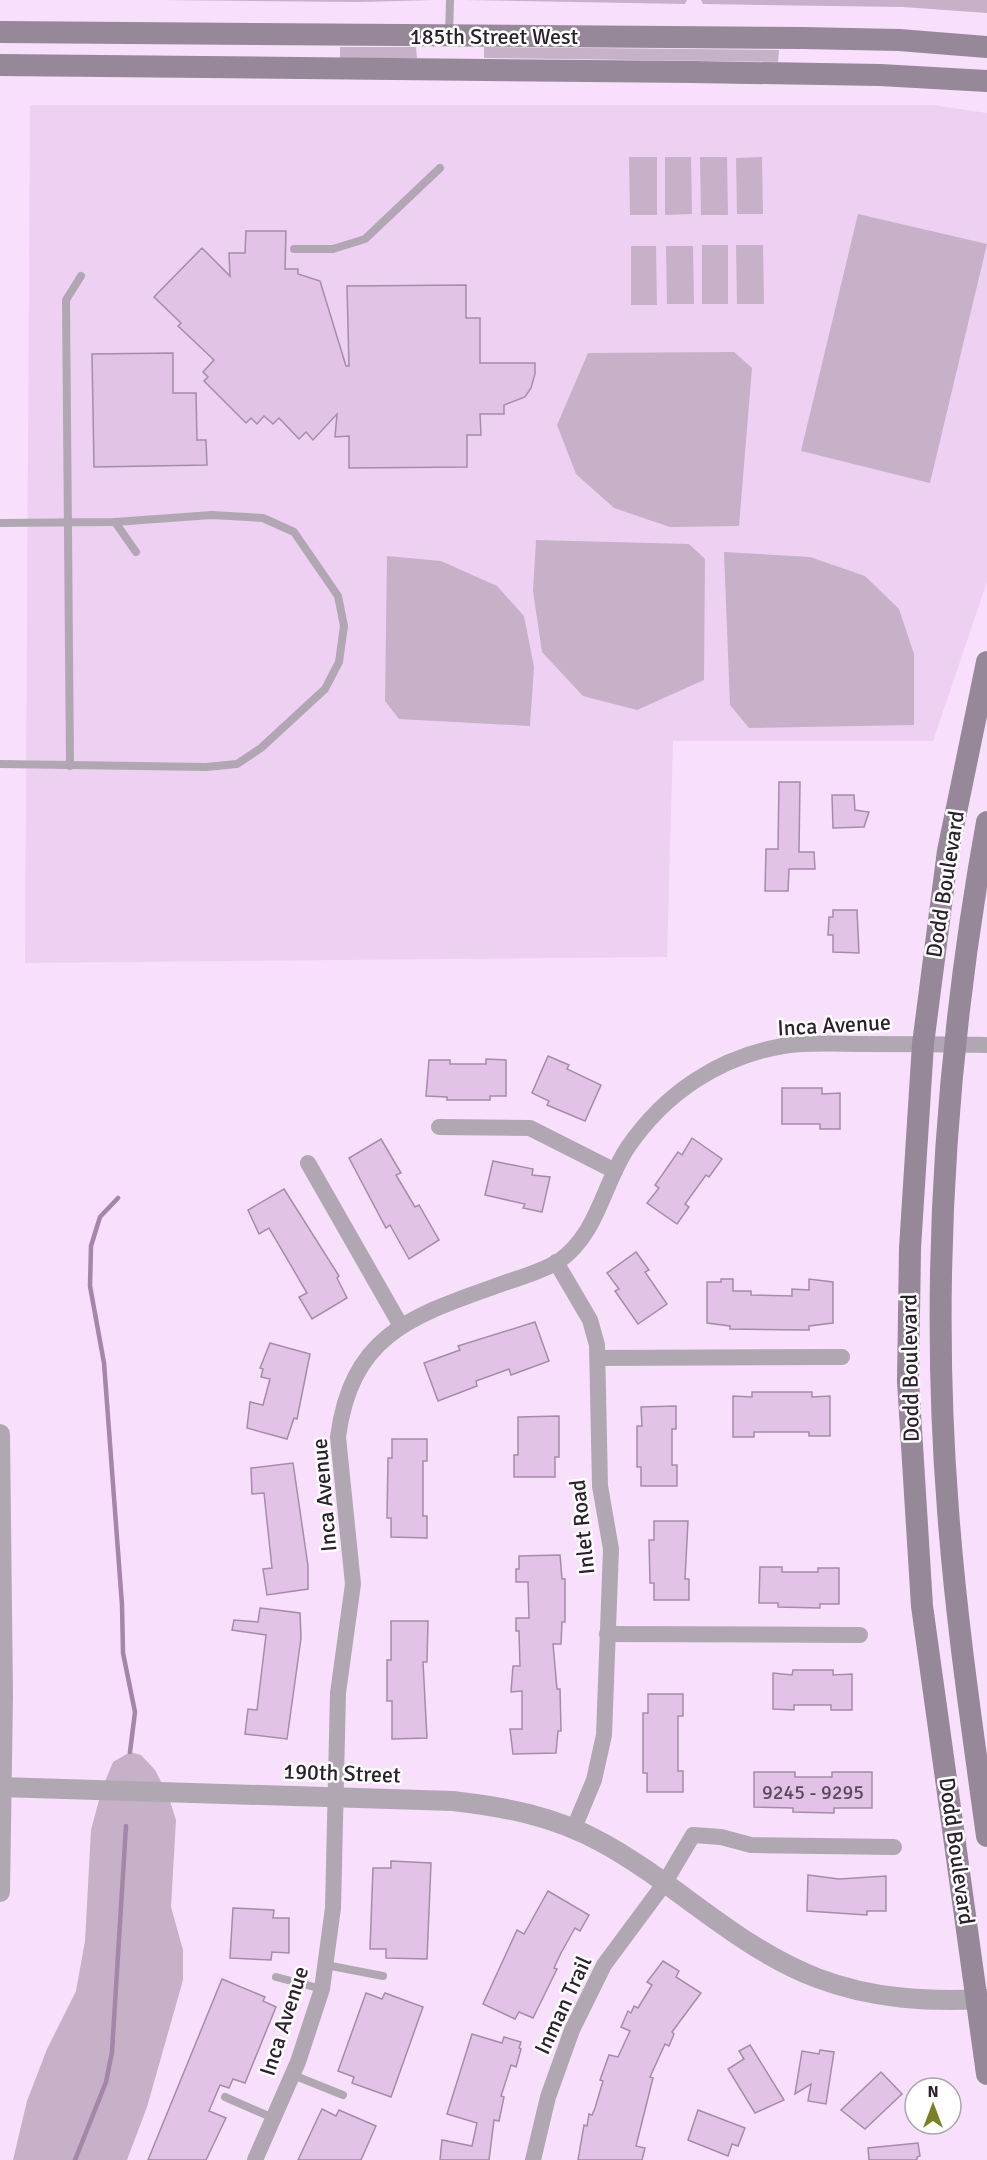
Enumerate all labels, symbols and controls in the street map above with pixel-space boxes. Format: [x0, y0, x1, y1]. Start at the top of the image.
street label: 185th Street West [410, 23, 579, 50]
street label: Dodd Boulevard [920, 809, 970, 959]
street label: Inca Avenue [777, 1009, 891, 1041]
street label: Dodd Boulevard [895, 1294, 925, 1442]
street label: Inca Avenue [306, 1437, 342, 1553]
street label: Inlet Road [564, 1478, 600, 1576]
street label: 190th Street [283, 1757, 401, 1789]
street label: Dodd Boulevard [933, 1776, 981, 1926]
house number: 9245 - 9295 [762, 1780, 864, 1805]
street label: Inman Trail [529, 1952, 597, 2058]
street label: Inca Avenue [254, 1963, 314, 2079]
north arrow [903, 2076, 963, 2136]
text: N [927, 2082, 939, 2102]

